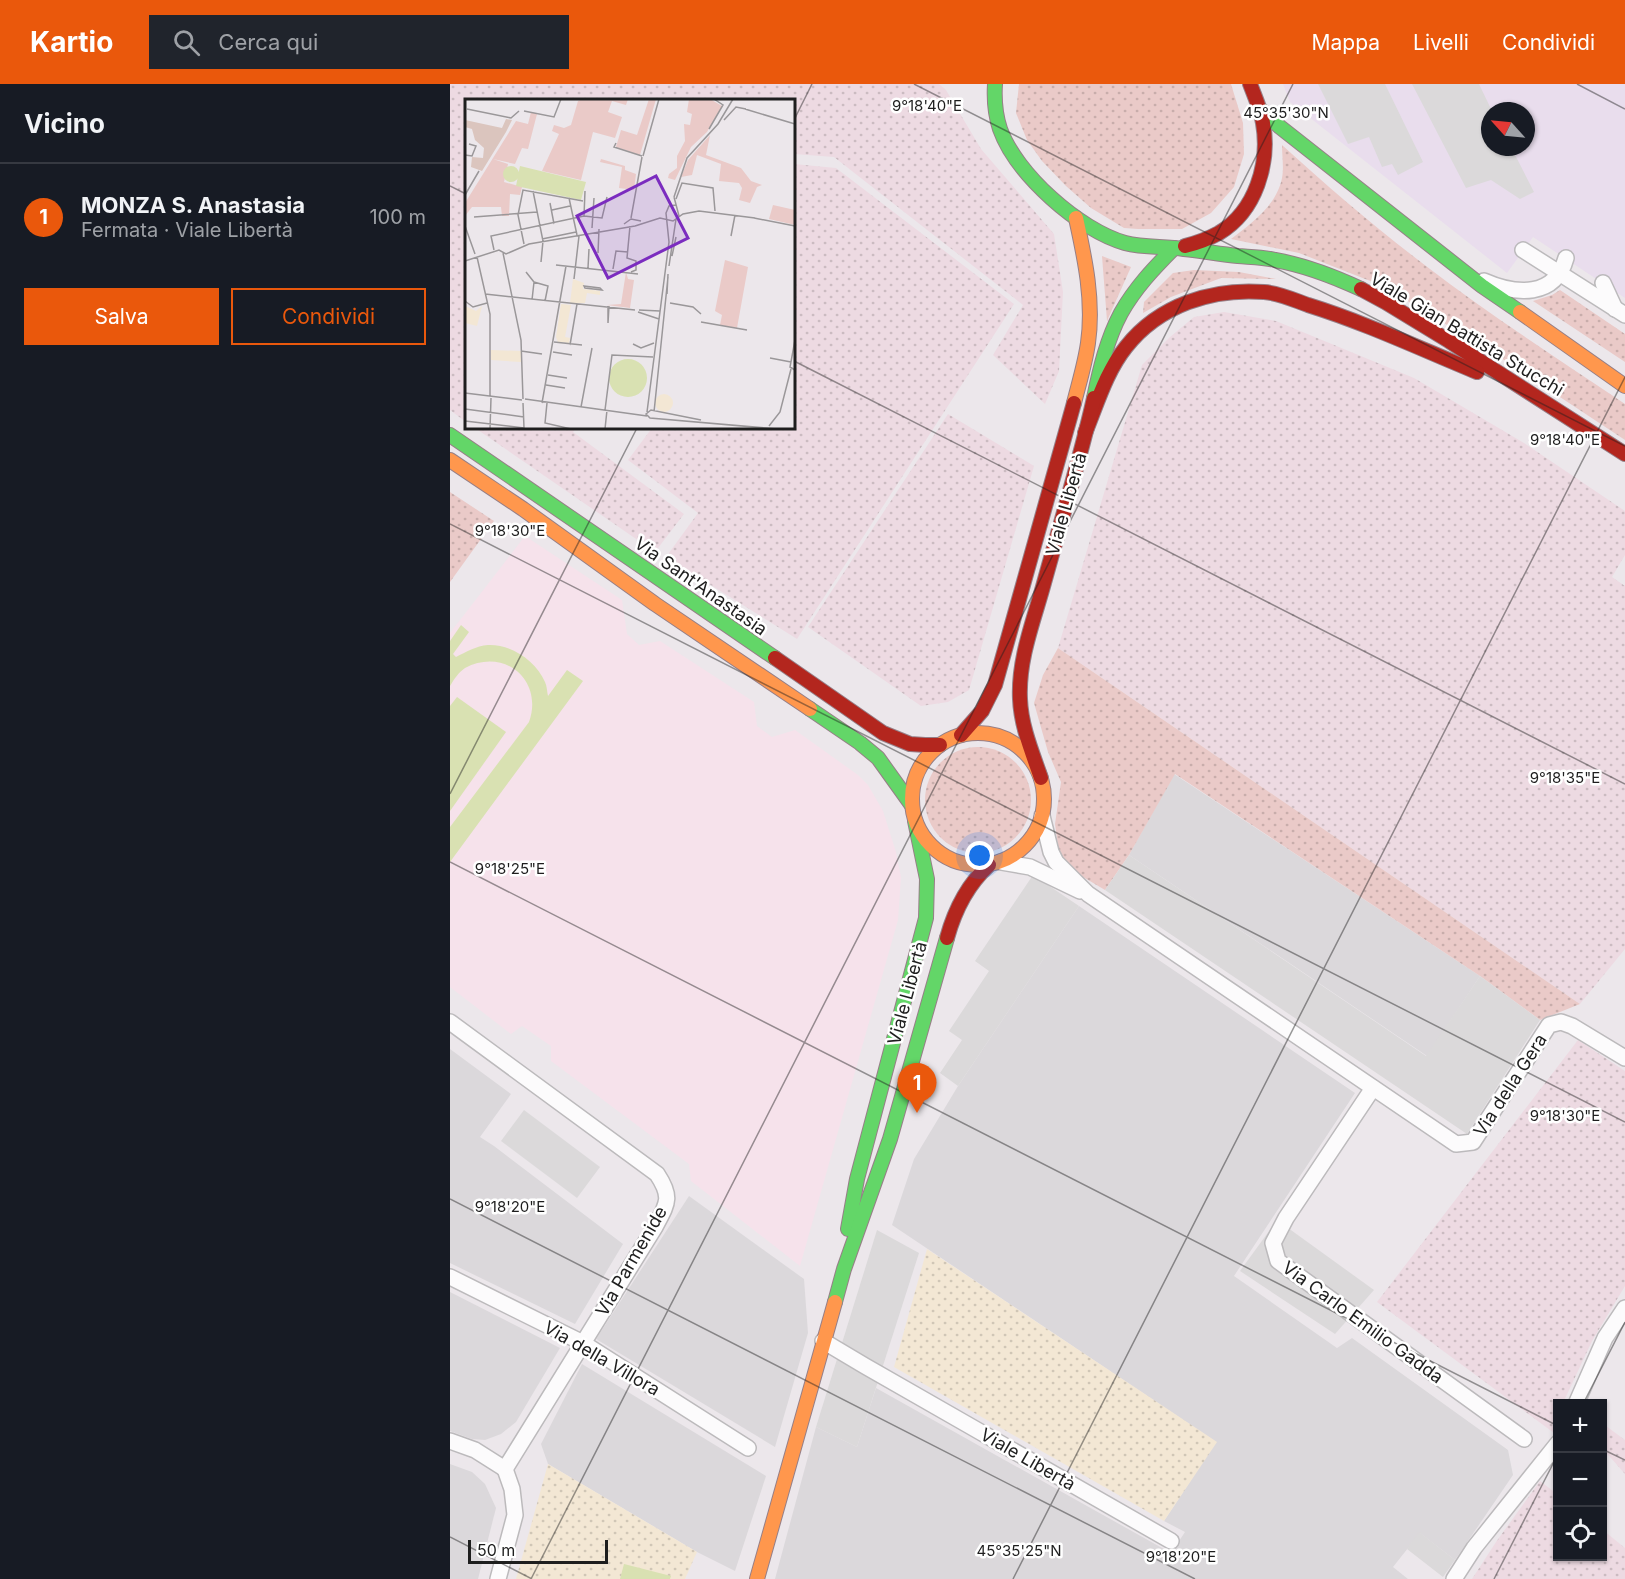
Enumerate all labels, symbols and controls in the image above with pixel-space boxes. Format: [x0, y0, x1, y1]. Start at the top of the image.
search box [149, 15, 569, 69]
text: Kartio [30, 25, 113, 59]
icon: search [170, 26, 203, 59]
text: Cerca qui [218, 29, 318, 55]
text: Mappa [1312, 30, 1380, 55]
text: Livelli [1413, 30, 1469, 55]
text: Condividi [1502, 30, 1595, 55]
text: 9°18'40"E [892, 96, 962, 115]
inset map [465, 99, 795, 429]
north arrow [1481, 102, 1535, 156]
text: 45°35'30"N [1243, 103, 1329, 122]
text: Vicino [24, 108, 105, 139]
text: MONZA S. Anastasia [81, 192, 305, 218]
text: 1 [39, 205, 48, 229]
text: 100 m [369, 205, 426, 229]
text: Fermata · Viale Libertà [81, 218, 293, 242]
street label: Viale Gian Battista Stucchi [1366, 268, 1568, 400]
button: Salva [24, 288, 219, 345]
button: Condividi [231, 288, 426, 345]
text: 9°18'40"E [1530, 430, 1600, 449]
street label: Viale Libertà [1041, 450, 1091, 558]
text: 9°18'30"E [475, 521, 545, 540]
street label: Via Sant'Anastasia [631, 532, 771, 640]
text: 9°18'35"E [1530, 768, 1600, 787]
your location [965, 841, 994, 870]
text: 9°18'25"E [475, 859, 545, 878]
street label: Viale Libertà [883, 939, 931, 1047]
street label: Via della Gera [1469, 1030, 1551, 1140]
pin: 1 [898, 1064, 936, 1113]
text: 9°18'30"E [1530, 1106, 1600, 1125]
text: 9°18'20"E [475, 1197, 545, 1216]
street label: Via Parmenide [591, 1202, 671, 1320]
street label: Via Carlo Emilio Gadda [1278, 1257, 1448, 1387]
street label: Via della Villora [540, 1316, 664, 1400]
map controls [1553, 1399, 1607, 1561]
button: + [1553, 1399, 1607, 1453]
street label: Viale Libertà [977, 1423, 1079, 1495]
button: − [1553, 1453, 1607, 1507]
button: locate [1553, 1507, 1607, 1561]
scale bar [468, 1537, 608, 1564]
text: 50 m [477, 1540, 515, 1560]
text: 45°35'25"N [976, 1541, 1062, 1560]
text: 9°18'20"E [1146, 1547, 1216, 1566]

